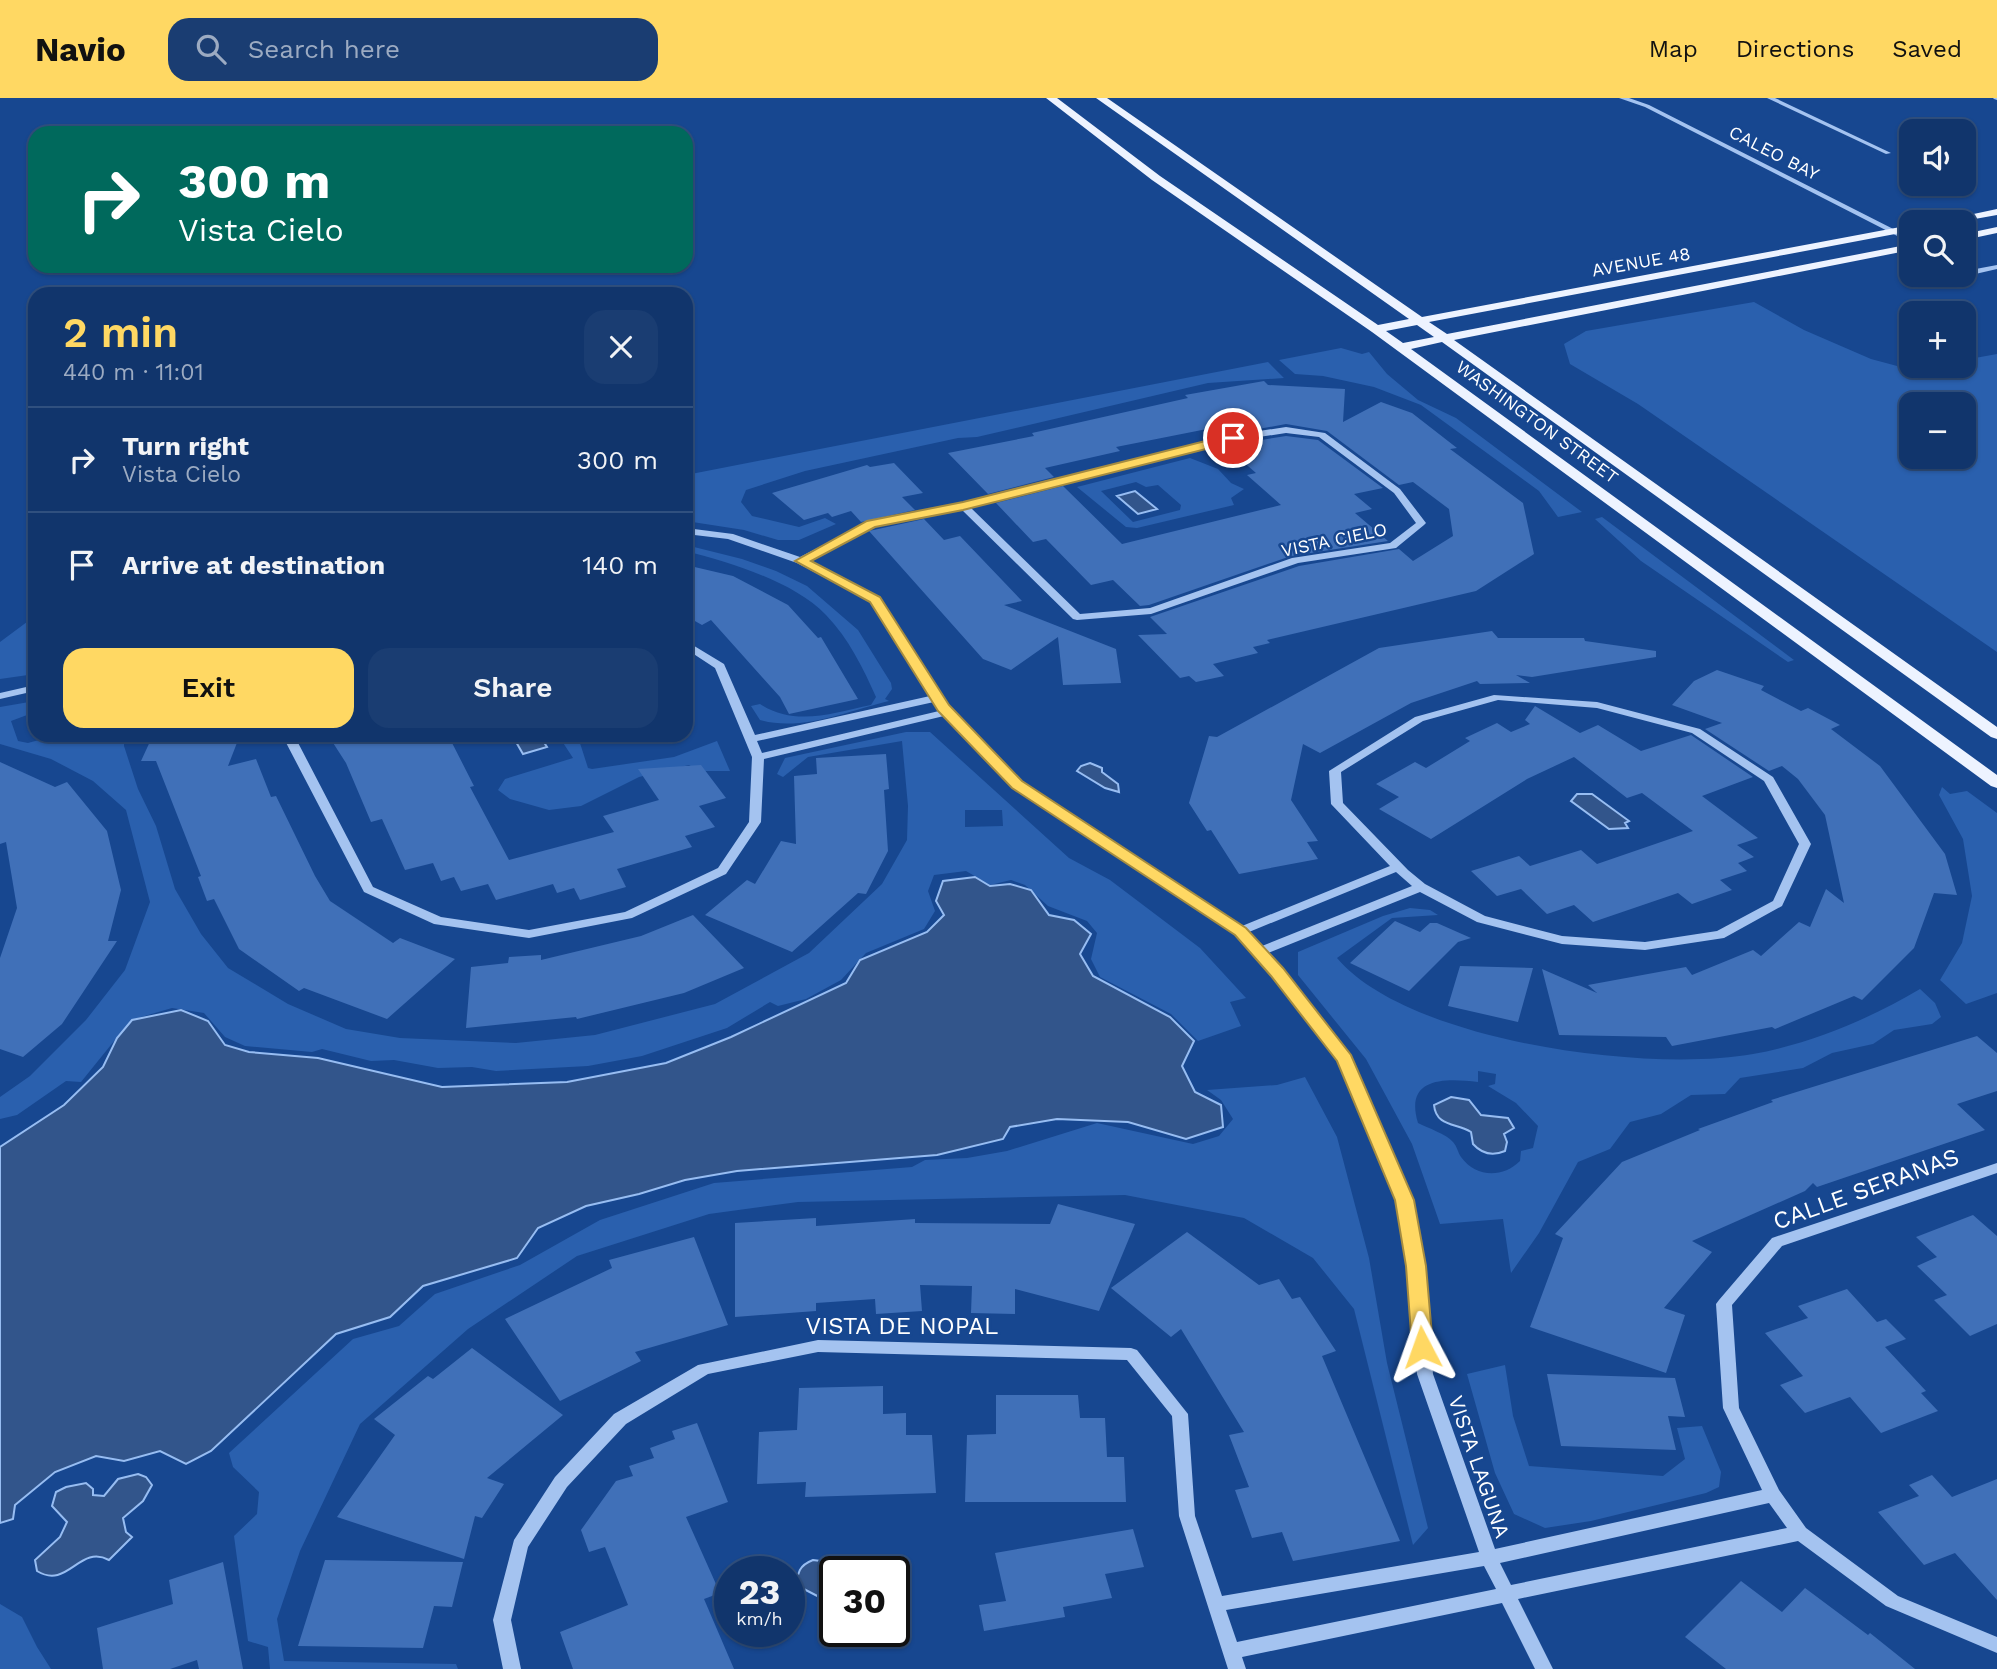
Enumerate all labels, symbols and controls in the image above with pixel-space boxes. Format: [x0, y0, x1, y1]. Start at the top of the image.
search box [168, 18, 658, 81]
text: Navio [35, 30, 126, 69]
icon: search [192, 30, 230, 68]
text: Search here [248, 34, 400, 64]
text: Map [1649, 35, 1698, 63]
text: Directions [1736, 35, 1854, 63]
text: Saved [1892, 35, 1962, 63]
map controls [1899, 119, 1976, 469]
button: sound [1899, 119, 1976, 196]
street label: CALEO BAY [1726, 121, 1823, 185]
text: 300 m [178, 152, 330, 210]
icon: right [63, 154, 154, 245]
button: search [1899, 210, 1976, 287]
text: Vista Cielo [178, 211, 344, 249]
street label: AVENUE 48 [1590, 243, 1692, 280]
button: + [1899, 301, 1976, 378]
text: 2 min [63, 308, 178, 357]
button: close [584, 310, 658, 384]
street label: WASHINGTON STREET [1452, 356, 1623, 488]
text: 440 m · 11:01 [63, 359, 204, 386]
button: − [1899, 392, 1976, 469]
pin [1203, 408, 1263, 468]
icon: arrive [1214, 419, 1252, 457]
text: Turn right [122, 431, 249, 461]
icon: right [63, 441, 101, 479]
text: 300 m [577, 445, 658, 475]
text: Vista Cielo [122, 461, 241, 488]
street label: VISTA CIELO [1279, 518, 1389, 561]
icon: arrive [63, 546, 101, 584]
text: Arrive at destination [122, 550, 385, 580]
text: 140 m [582, 550, 658, 580]
button: Exit [63, 648, 354, 728]
button: Share [368, 648, 658, 728]
street label: CALLE SERANAS [1769, 1142, 1963, 1236]
position arrow [1385, 1310, 1459, 1384]
street label: VISTA DE NOPAL [806, 1312, 998, 1340]
street label: VISTA LAGUNA [1443, 1392, 1516, 1541]
speed limit sign: 30 [819, 1556, 910, 1647]
text: 23 [739, 1571, 780, 1613]
text: km/h [736, 1608, 783, 1629]

